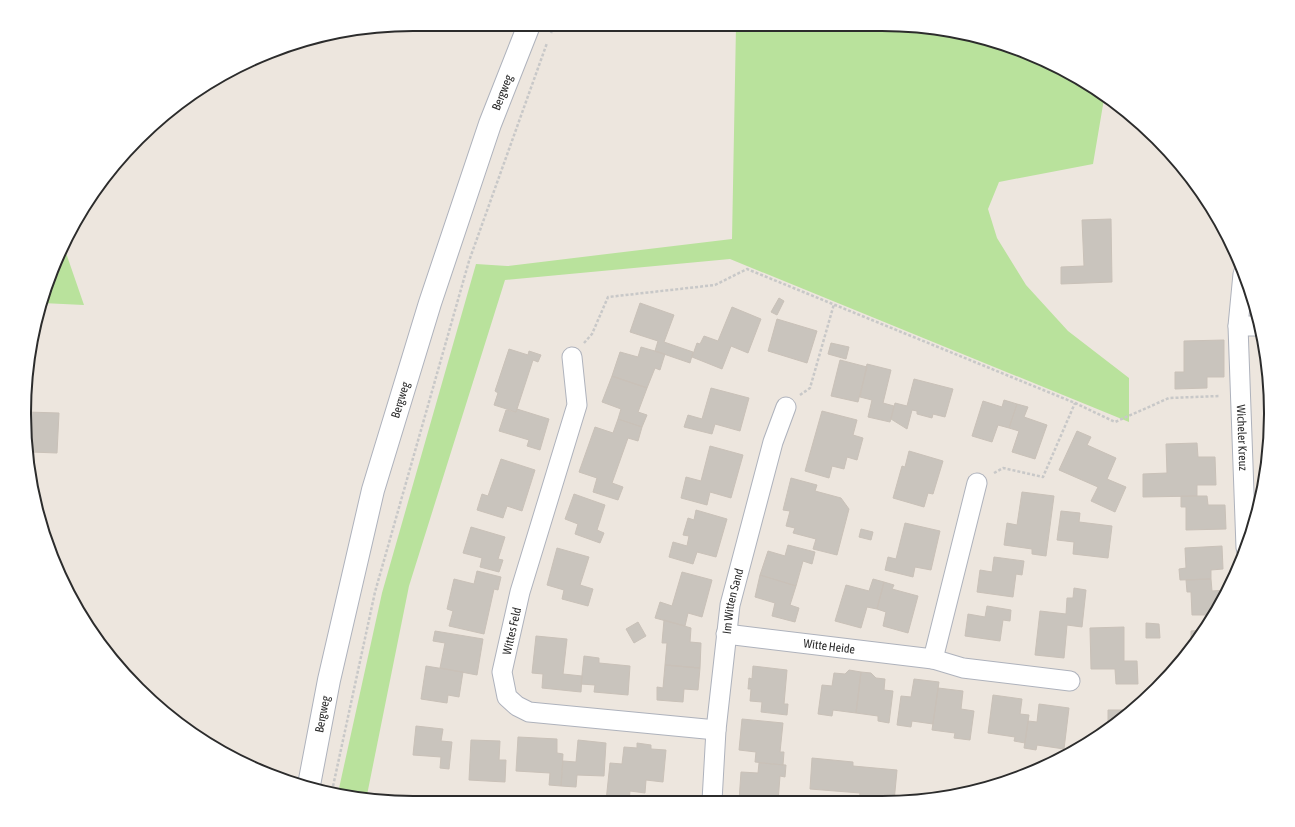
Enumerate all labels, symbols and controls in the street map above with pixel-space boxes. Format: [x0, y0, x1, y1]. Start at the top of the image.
street label: Bergweg [489, 72, 516, 112]
street label: Bergweg [388, 379, 413, 420]
street label: Wicheler Kreuz [1234, 404, 1250, 472]
street label: Im Witten Sand [720, 567, 746, 635]
street label: Wittes Feld [500, 606, 524, 656]
street label: Witte Heide [803, 636, 856, 657]
street label: Bergweg [312, 694, 333, 734]

